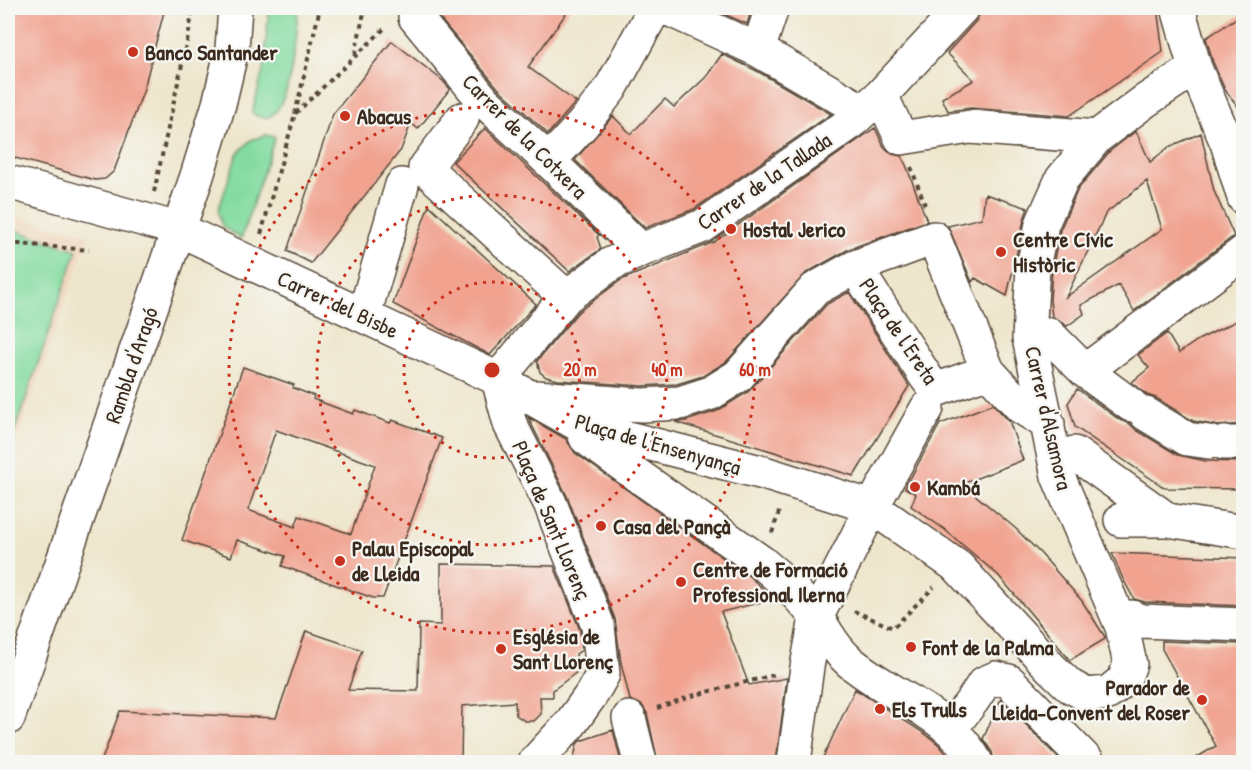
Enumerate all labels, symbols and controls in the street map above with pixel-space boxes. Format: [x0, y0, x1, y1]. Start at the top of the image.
place label: Banco Santander [145, 37, 278, 67]
marker: Banco Santander [126, 45, 140, 59]
street label: Carrer de la Cotxera [456, 67, 595, 206]
place label: Abacus [357, 101, 412, 131]
marker: Abacus [338, 109, 352, 123]
street label: Carrer de la Tallada [691, 125, 837, 237]
place label: Hostal Jerico [743, 214, 846, 244]
marker: Hostal Jerico [724, 222, 738, 236]
place label: Centre Cívic Històric [1013, 224, 1113, 279]
marker: Centre Cívic Històric [994, 245, 1008, 259]
street label: Carrer del Bisbe [273, 263, 404, 345]
street label: Plaça de l'Ereta [852, 272, 946, 390]
street label: Rambla d'Aragó [97, 303, 165, 427]
street label: Carrer d'Alsamora [1018, 343, 1080, 493]
text: 20 m [564, 357, 596, 382]
text: 40 m [651, 357, 683, 382]
text: 60 m [739, 357, 771, 382]
centre of rings [482, 360, 502, 380]
street label: Plaça de l'Ensenyança [572, 406, 745, 482]
street label: Plaça de Sant Llorenç [505, 436, 599, 604]
place label: Kambá [927, 472, 980, 502]
marker: Kambá [908, 480, 922, 494]
place label: Casa del Pançà [613, 511, 731, 541]
marker: Casa del Pançà [594, 519, 608, 533]
place label: Palau Episcopal de Lleida [352, 533, 475, 588]
marker: Palau Episcopal de Lleida [333, 554, 347, 568]
place label: Centre de Formació Professional Ilerna [693, 554, 848, 609]
marker: Centre de Formació Professional Ilerna [674, 575, 688, 589]
place label: Església de Sant Llorenç [513, 621, 613, 676]
place label: Font de la Palma [922, 632, 1054, 662]
marker: Font de la Palma [904, 640, 918, 654]
marker: Església de Sant Llorenç [494, 642, 508, 656]
place label: Parador de Lleida-Convent del Roser [992, 672, 1191, 727]
marker: Parador de Lleida-Convent del Roser [1195, 693, 1209, 707]
place label: Els Trulls [892, 694, 967, 724]
marker: Els Trulls [873, 702, 887, 716]

